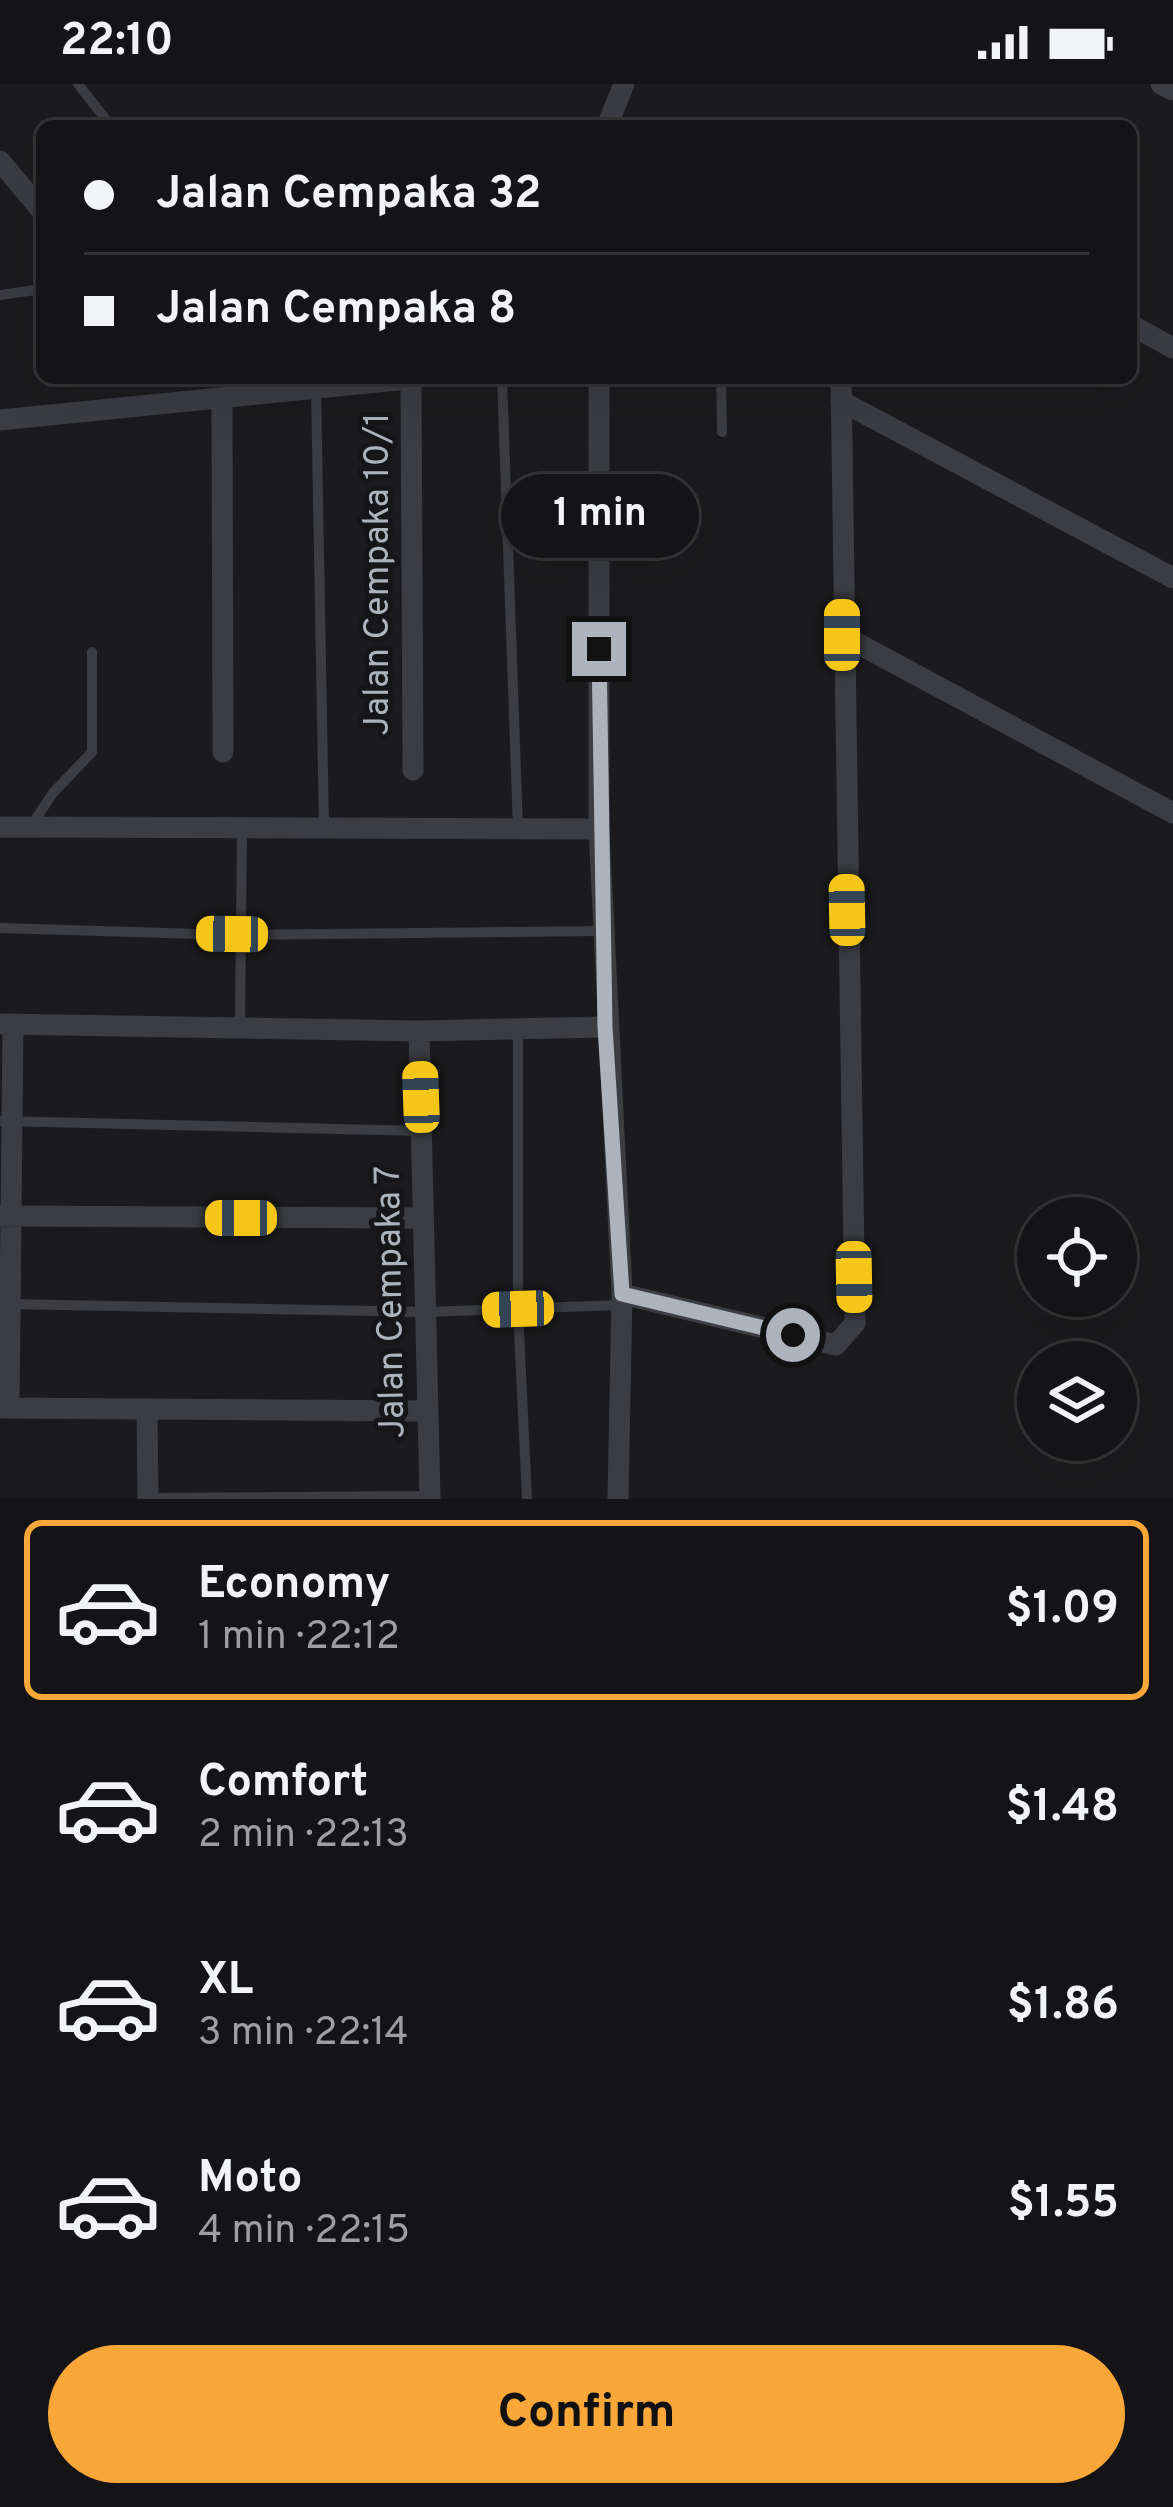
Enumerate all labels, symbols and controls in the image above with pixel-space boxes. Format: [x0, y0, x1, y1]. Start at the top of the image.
text: 22:10 [60, 14, 174, 71]
text: Jalan Cempaka 32 [156, 167, 542, 224]
text: Jalan Cempaka 8 [156, 282, 516, 339]
street label: Jalan Cempaka 10/1 [356, 412, 402, 736]
callout: 1 min [500, 475, 698, 559]
text: 1 min [553, 491, 647, 540]
car [824, 599, 860, 671]
route end [572, 622, 626, 676]
car [828, 874, 866, 946]
car [196, 915, 268, 953]
car [402, 1060, 440, 1134]
street label: Jalan Cempaka 7 [367, 1165, 417, 1439]
map controls [1017, 1197, 1137, 1461]
button: locate [1017, 1197, 1137, 1317]
car [205, 1200, 277, 1236]
car [835, 1241, 873, 1313]
car [481, 1290, 555, 1328]
route start [766, 1308, 820, 1362]
button: layers [1017, 1341, 1137, 1461]
icon: car [54, 1556, 162, 1664]
text: Economy [198, 1557, 390, 1614]
text: $1.09 [1005, 1582, 1119, 1639]
text: 1 min · 22:12 [198, 1614, 400, 1663]
icon: car [54, 1754, 162, 1862]
text: Comfort [198, 1755, 368, 1812]
text: $1.48 [1005, 1780, 1119, 1837]
text: 2 min · 22:13 [198, 1812, 409, 1861]
icon: car [54, 1952, 162, 2060]
text: XL [198, 1953, 253, 2010]
text: $1.86 [1007, 1978, 1119, 2035]
text: 3 min · 22:14 [198, 2010, 408, 2059]
icon: car [54, 2150, 162, 2258]
text: Moto [198, 2151, 302, 2208]
text: $1.55 [1008, 2176, 1119, 2233]
text: 4 min · 22:15 [198, 2208, 410, 2257]
button: Confirm [48, 2345, 1125, 2483]

